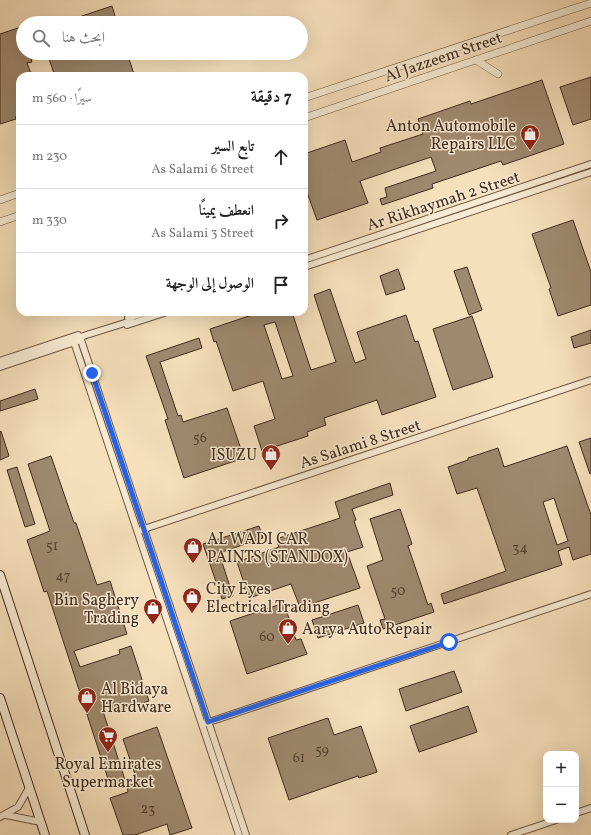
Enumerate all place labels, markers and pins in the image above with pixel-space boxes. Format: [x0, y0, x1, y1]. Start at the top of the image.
place label: Anton Automobile Repairs LLC [386, 116, 516, 156]
shop icon: Anton Automobile Repairs LLC [519, 123, 541, 151]
shop icon: ISUZU [260, 443, 282, 471]
place label: ISUZU [211, 445, 257, 467]
place label: AL WADI CAR PAINTS (STANDOX) [207, 529, 348, 569]
shop icon: AL WADI CAR PAINTS (STANDOX) [182, 536, 204, 564]
place label: City Eyes Electrical Trading [206, 579, 330, 619]
shop icon: City Eyes Electrical Trading [181, 586, 203, 614]
place label: Bin Saghery Trading [54, 590, 139, 630]
shop icon: Bin Saghery Trading [142, 597, 164, 625]
shop icon: Aarya Auto Repair [277, 617, 299, 645]
place label: Aarya Auto Repair [302, 619, 432, 641]
place label: Al Bidaya Hardware [101, 679, 171, 719]
shop icon: Al Bidaya Hardware [76, 686, 98, 714]
supermarket icon: Royal Emirates Supermarket [97, 725, 119, 753]
place label: Royal Emirates Supermarket [55, 754, 161, 794]

